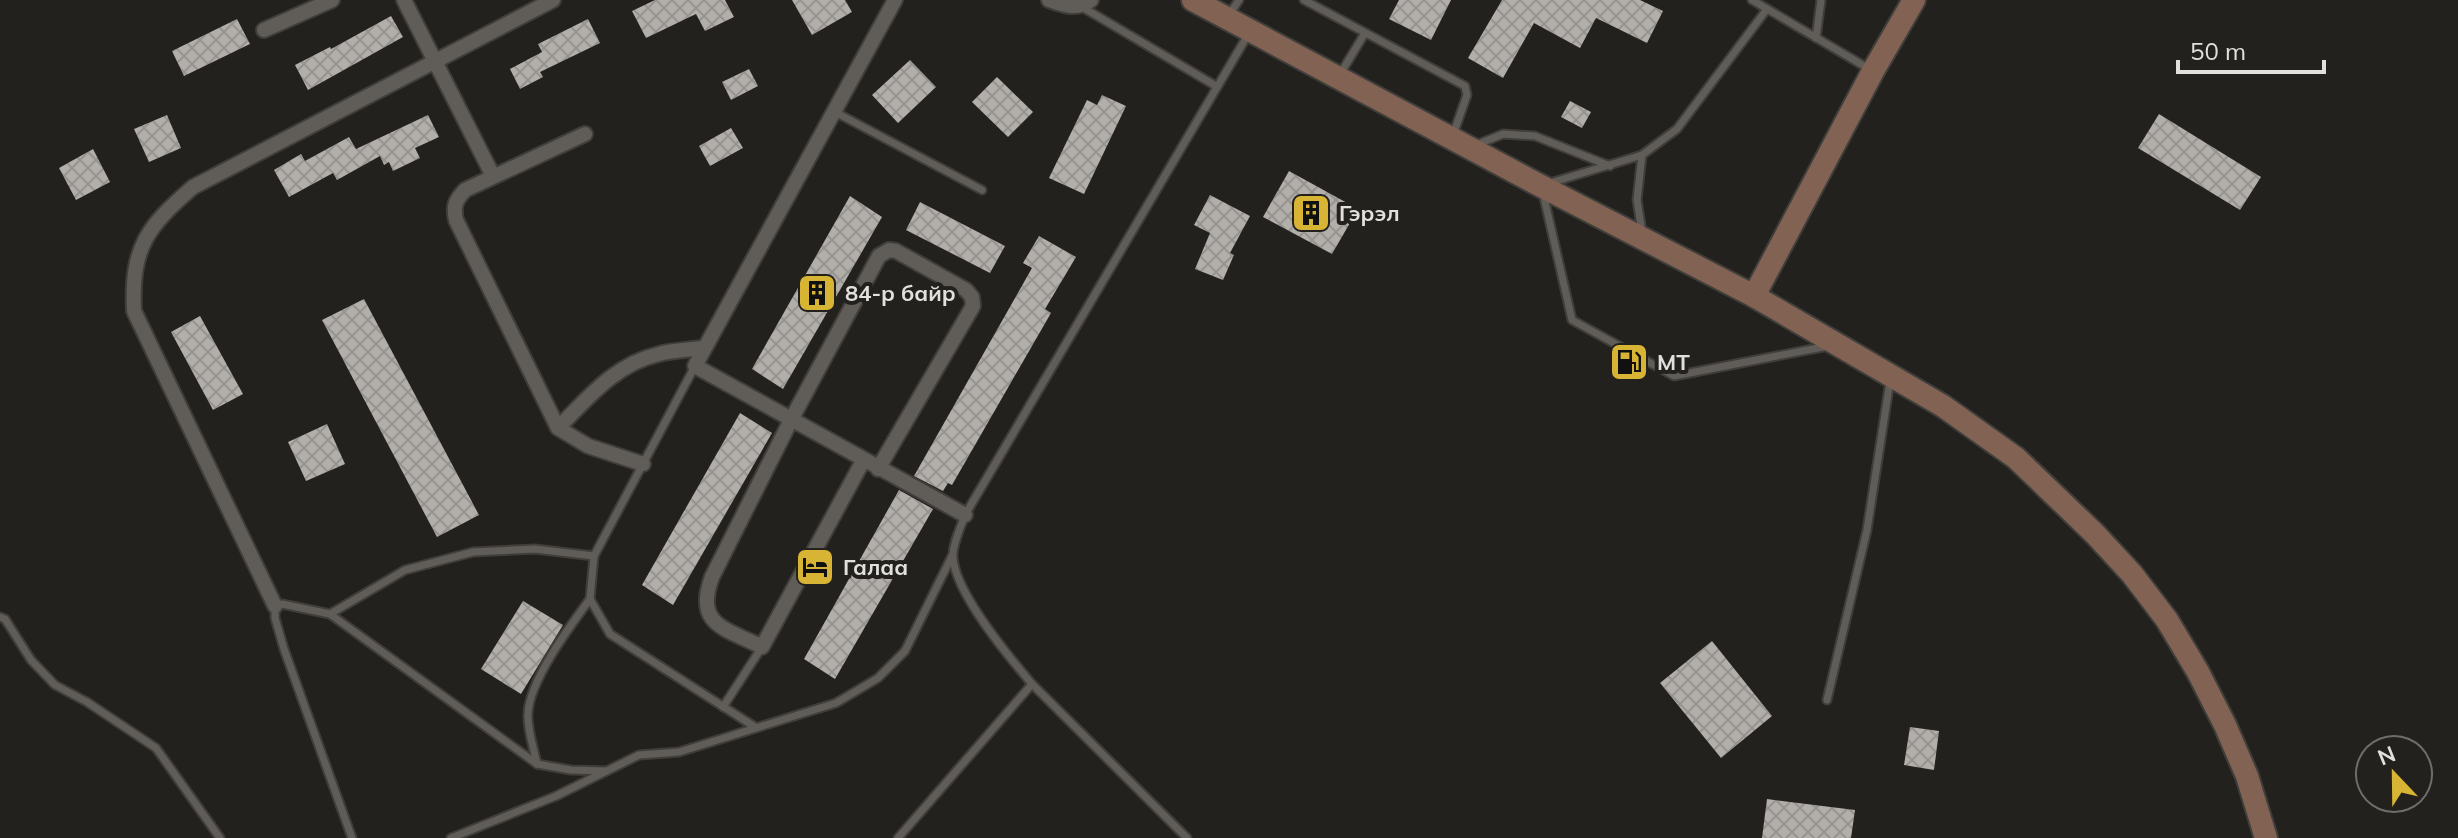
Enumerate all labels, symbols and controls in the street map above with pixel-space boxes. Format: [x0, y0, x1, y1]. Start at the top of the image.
scale bar [2178, 24, 2324, 74]
text: 50 m [2190, 36, 2246, 66]
building icon: Гэрэл [1290, 192, 1332, 234]
place label: Гэрэл [1339, 199, 1400, 227]
building icon: 84-р байр [796, 272, 838, 314]
place label: 84-р байр [845, 279, 956, 307]
fuel station icon: МТ [1608, 341, 1650, 383]
place label: МТ [1657, 348, 1690, 376]
hotel icon: Галаа [794, 546, 836, 588]
place label: Галаа [843, 553, 908, 581]
north arrow [2354, 734, 2434, 814]
text: N [2374, 739, 2399, 772]

